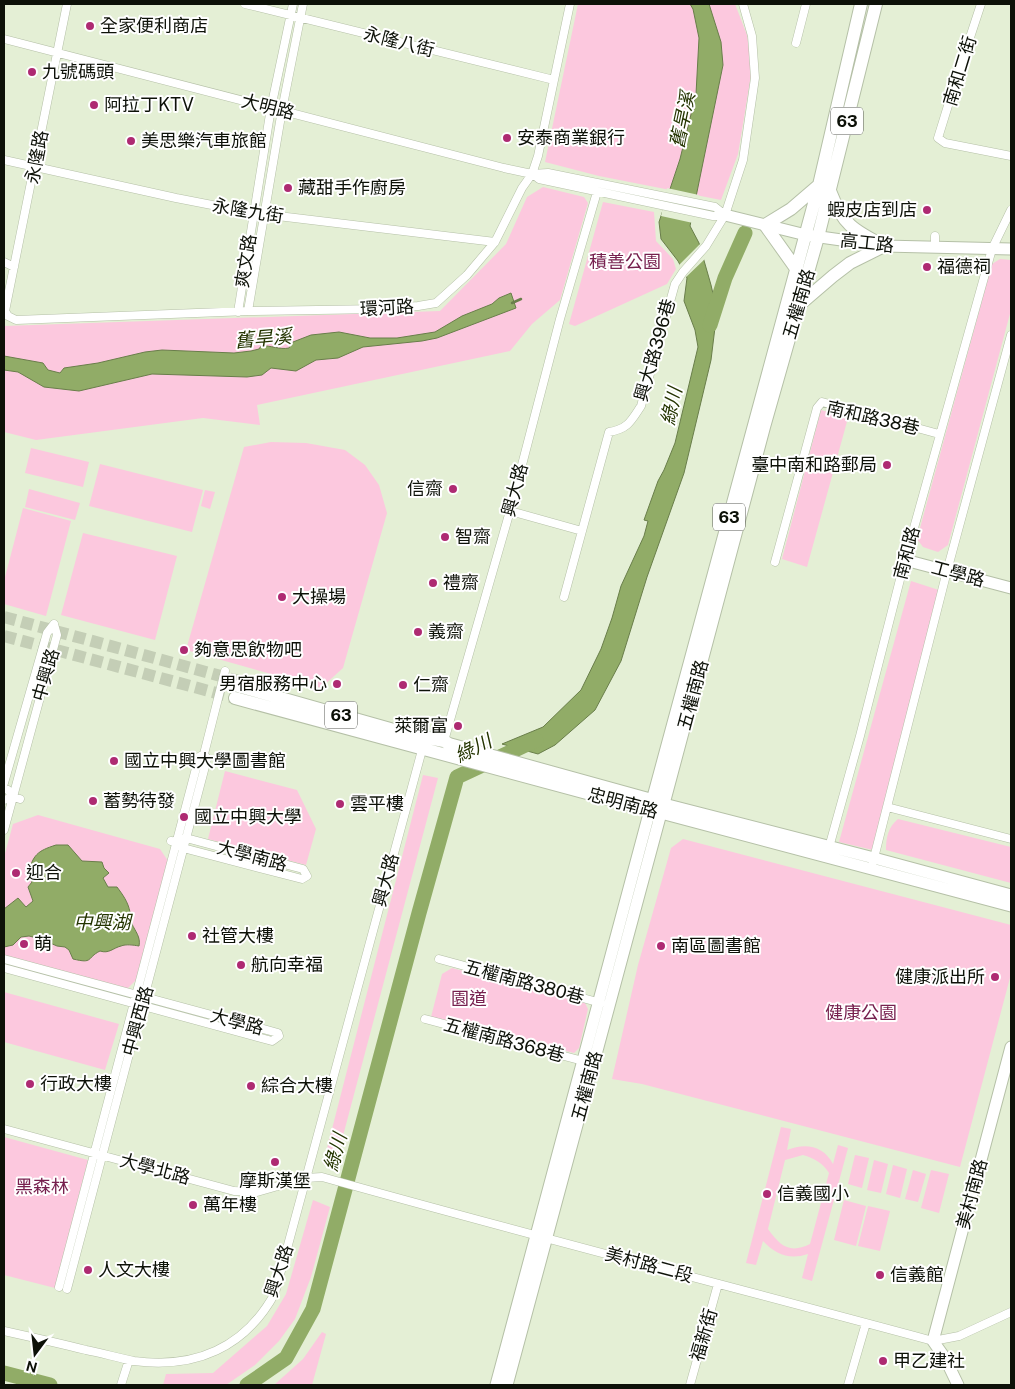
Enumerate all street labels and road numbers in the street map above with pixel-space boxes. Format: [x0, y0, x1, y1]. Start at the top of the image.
street label: 永隆八街 [362, 23, 437, 60]
street label: 南和二街 [939, 33, 980, 108]
street label: 大明路 [239, 90, 297, 123]
road number: 63 [831, 108, 863, 134]
street label: 永隆路 [21, 128, 52, 185]
street label: 永隆九街 [211, 195, 285, 227]
street label: 高工路 [839, 229, 895, 256]
street label: 爽文路 [231, 233, 260, 289]
street label: 五權南路 [779, 266, 819, 341]
street label: 環河路 [359, 296, 414, 319]
street label: 興大路396巷 [630, 296, 679, 403]
street label: 南和路38巷 [825, 397, 922, 438]
street label: 興大路 [497, 461, 532, 519]
road number: 63 [713, 504, 745, 530]
street label: 南和路 [889, 524, 924, 582]
street label: 工學路 [929, 556, 987, 591]
street label: 中興路 [28, 646, 63, 704]
street label: 五權南路 [673, 657, 712, 732]
road number: 63 [325, 702, 357, 728]
street label: 忠明南路 [586, 783, 661, 822]
street label: 大學南路 [215, 836, 290, 875]
street label: 興大路 [368, 851, 403, 909]
street label: 五權南路380巷 [462, 955, 587, 1008]
street label: 中興西路 [118, 983, 157, 1058]
street label: 大學路 [208, 1004, 266, 1039]
street label: 五權南路368巷 [442, 1013, 567, 1066]
street label: 五權南路 [567, 1048, 606, 1123]
street label: 大學北路 [118, 1149, 193, 1188]
street label: 美村南路 [952, 1156, 991, 1231]
street label: 興大路 [260, 1242, 297, 1300]
street label: 美村路二段 [603, 1243, 695, 1286]
street label: 福新街 [686, 1306, 721, 1364]

